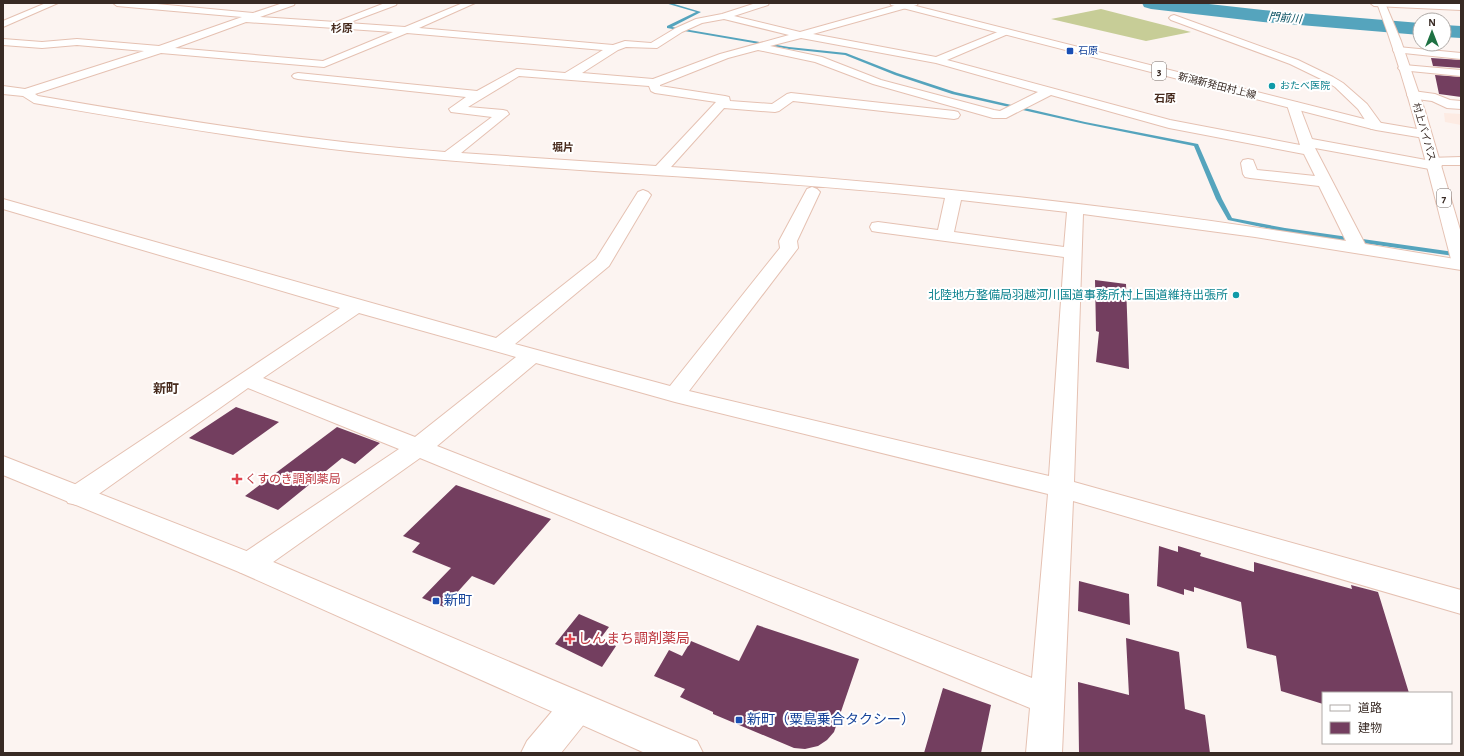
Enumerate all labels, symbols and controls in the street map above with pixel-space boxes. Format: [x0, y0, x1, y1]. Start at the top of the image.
water label: 門前川 [1268, 10, 1303, 25]
north arrow [1412, 12, 1452, 52]
text: N [1428, 17, 1436, 28]
district label: 杉原 [331, 22, 353, 34]
marker: 石原 [1065, 46, 1075, 56]
place label: 石原 [1078, 46, 1098, 56]
road number: 3 [1152, 62, 1166, 80]
street label: 新潟新発田村上線 [1177, 71, 1257, 101]
place label: おたべ医院 [1280, 80, 1330, 91]
marker: おたべ医院 [1267, 81, 1277, 91]
district label: 石原 [1154, 93, 1176, 104]
street label: 村上バイパス [1411, 102, 1438, 162]
district label: 堀片 [552, 142, 574, 153]
road number: 7 [1437, 189, 1451, 207]
place label: 北陸地方整備局羽越河川国道事務所村上国道維持出張所 [928, 288, 1228, 301]
marker: 北陸地方整備局羽越河川国道事務所村上国道維持出張所 [1231, 290, 1241, 300]
district label: 新町 [153, 382, 179, 396]
place label: くすのき調剤薬局 [245, 472, 341, 485]
marker: くすのき調剤薬局 [232, 474, 242, 484]
place label: 新町 [444, 593, 472, 608]
marker: 新町 [431, 596, 441, 606]
place label: しんまち調剤薬局 [578, 631, 690, 646]
marker: しんまち調剤薬局 [565, 634, 575, 644]
legend [1322, 692, 1452, 744]
text: 道路 [1358, 701, 1382, 714]
place label: 新町（粟島乗合タクシー） [747, 712, 915, 727]
marker: 新町（粟島乗合タクシー） [734, 715, 744, 725]
text: 建物 [1358, 721, 1382, 734]

